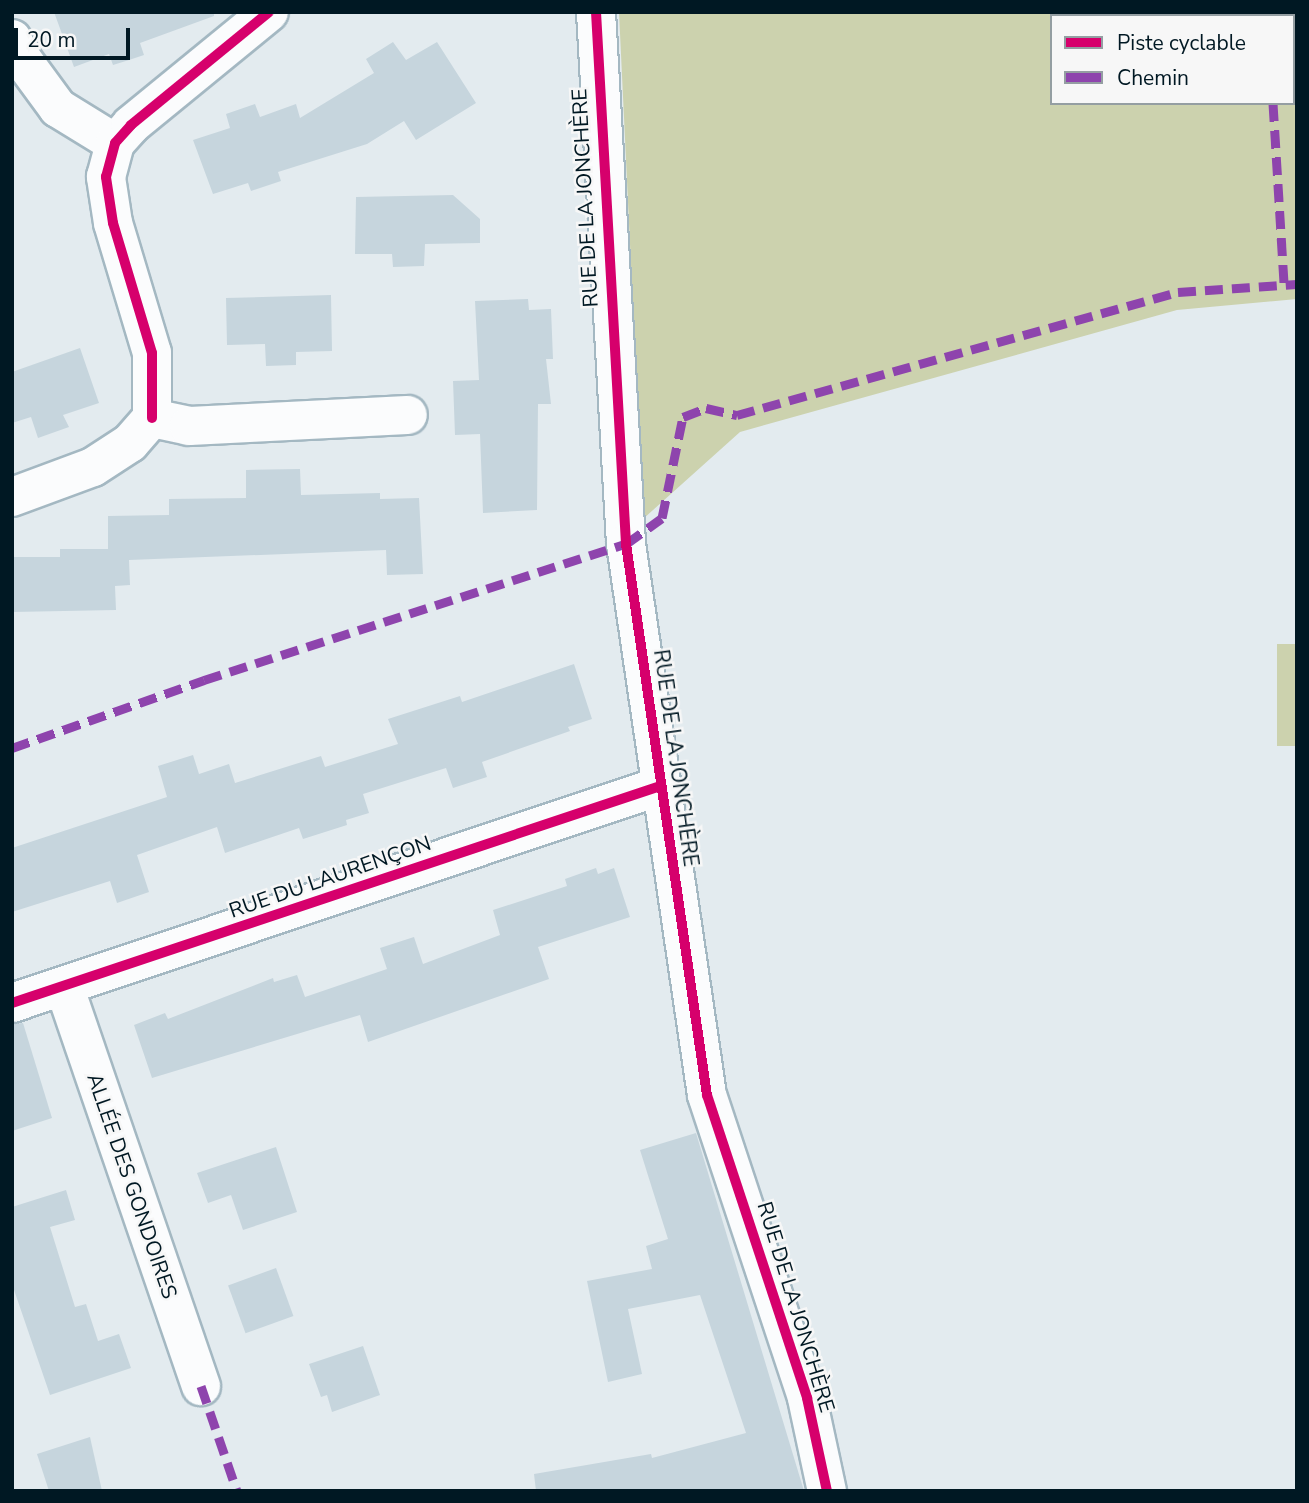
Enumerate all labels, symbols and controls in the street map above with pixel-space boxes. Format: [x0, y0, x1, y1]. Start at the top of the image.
scale bar [18, 14, 133, 58]
legend [1050, 14, 1295, 105]
text: 20 m [27, 26, 76, 54]
text: Piste cyclable [1117, 29, 1246, 57]
text: Chemin [1117, 64, 1189, 92]
street label: RUE DE LA JONCHÈRE [567, 88, 603, 308]
street label: RUE DE LA JONCHÈRE [648, 648, 704, 868]
street label: RUE DU LAURENÇON [226, 831, 434, 923]
street label: ALLÉE DES GONDOIRES [82, 1070, 182, 1302]
street label: RUE DE LA JONCHÈRE [752, 1199, 840, 1415]

